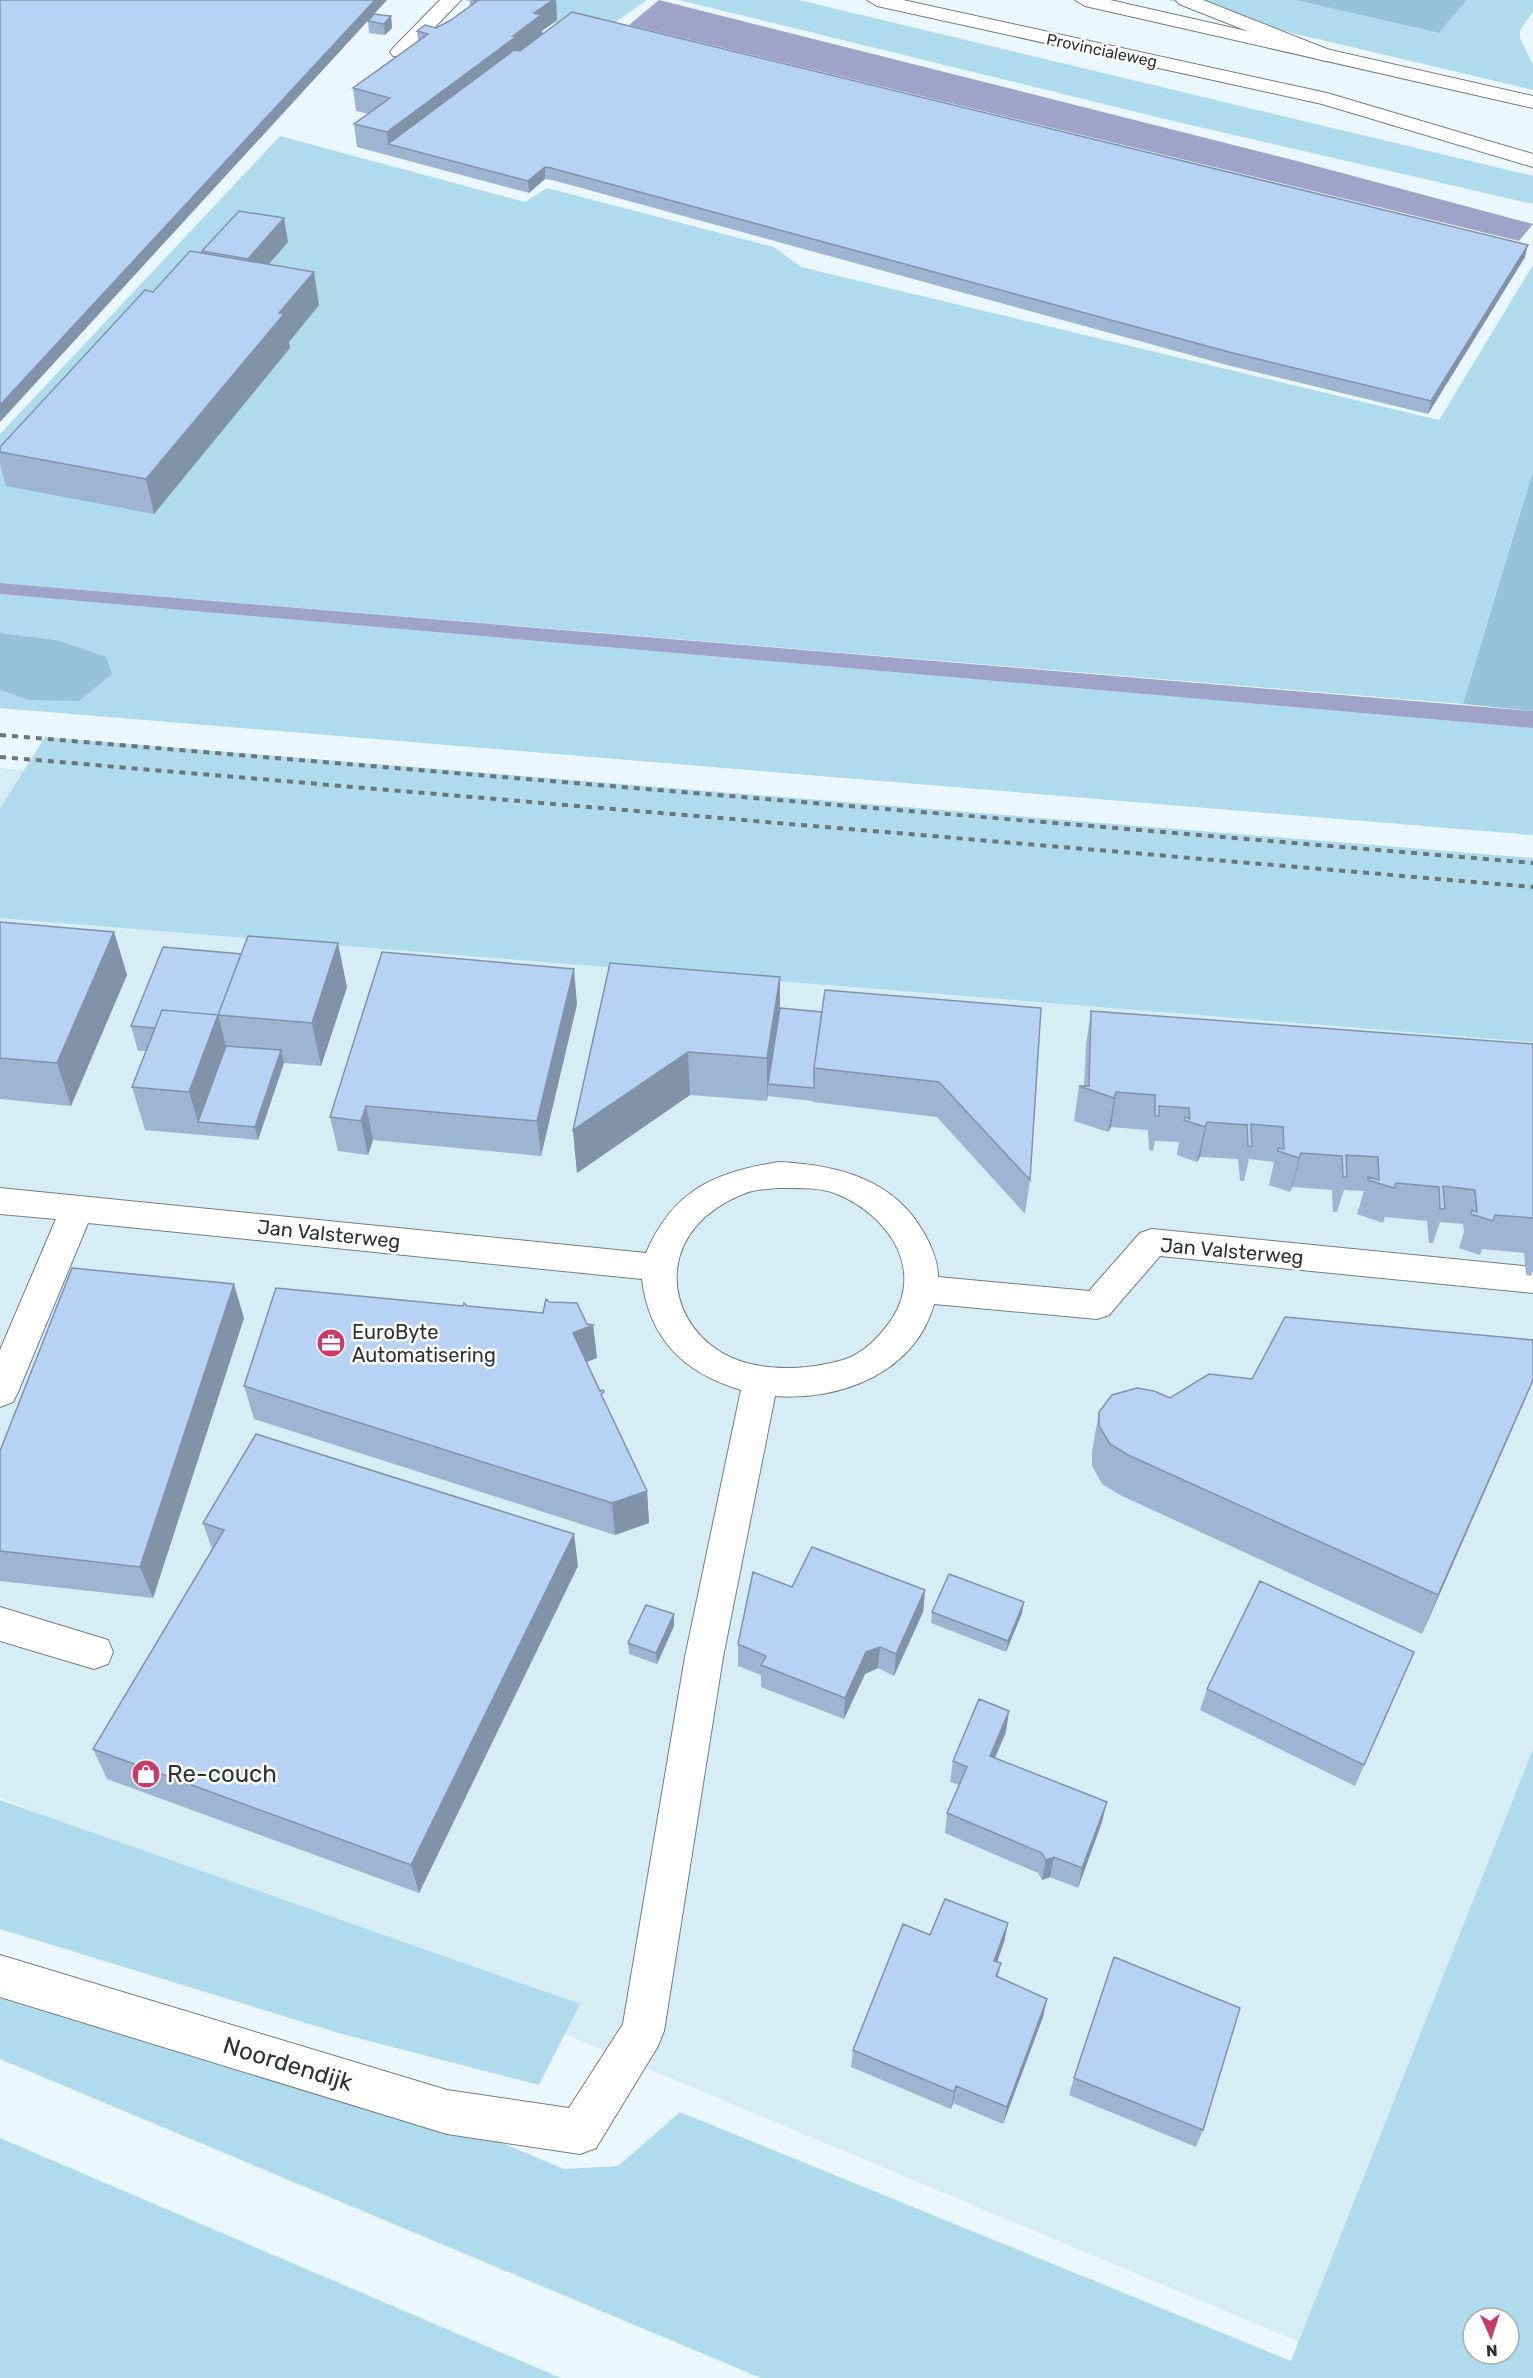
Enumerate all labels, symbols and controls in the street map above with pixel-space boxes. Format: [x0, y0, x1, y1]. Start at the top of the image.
street label: Provincialeweg [1045, 29, 1159, 72]
street label: Jan Valsterweg [256, 1215, 402, 1253]
street label: Jan Valsterweg [1159, 1233, 1305, 1269]
place label: EuroByte Automatisering [352, 1320, 496, 1367]
office icon: EuroByte Automatisering [315, 1327, 347, 1359]
shop icon: Re-couch [130, 1758, 162, 1790]
place label: Re-couch [167, 1760, 277, 1788]
street label: Noordendijk [220, 2031, 357, 2097]
north arrow [1461, 2306, 1521, 2366]
text: N [1486, 2341, 1498, 2360]

